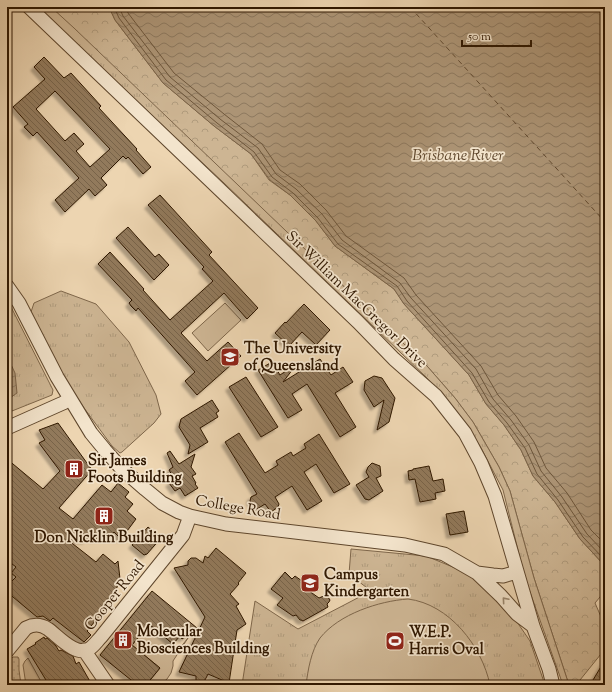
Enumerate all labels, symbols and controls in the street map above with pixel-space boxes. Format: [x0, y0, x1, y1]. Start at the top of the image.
scale bar [462, 22, 531, 48]
text: 50 m [467, 28, 491, 46]
water label: Brisbane River [412, 145, 504, 168]
street label: Sir William MacGregor Drive [280, 227, 431, 374]
place label: The University of Queensland [244, 339, 342, 377]
school or university icon: The University of Queensland [219, 346, 241, 368]
place label: Sir James Foots Building [88, 451, 182, 489]
building icon: Sir James Foots Building [63, 458, 85, 480]
street label: College Road [193, 491, 283, 526]
building icon: Don Nicklin Building [93, 505, 115, 527]
place label: Don Nicklin Building [35, 528, 174, 549]
street label: Cooper Road [80, 556, 151, 636]
place label: Campus Kindergarten [324, 565, 410, 603]
school or university icon: Campus Kindergarten [299, 572, 321, 594]
one-way arrow [502, 597, 509, 605]
place label: Molecular Biosciences Building [137, 622, 270, 660]
place label: W.E.P. Harris Oval [409, 623, 485, 661]
building icon: Molecular Biosciences Building [112, 629, 134, 651]
sports icon: W.E.P. Harris Oval [384, 630, 406, 652]

